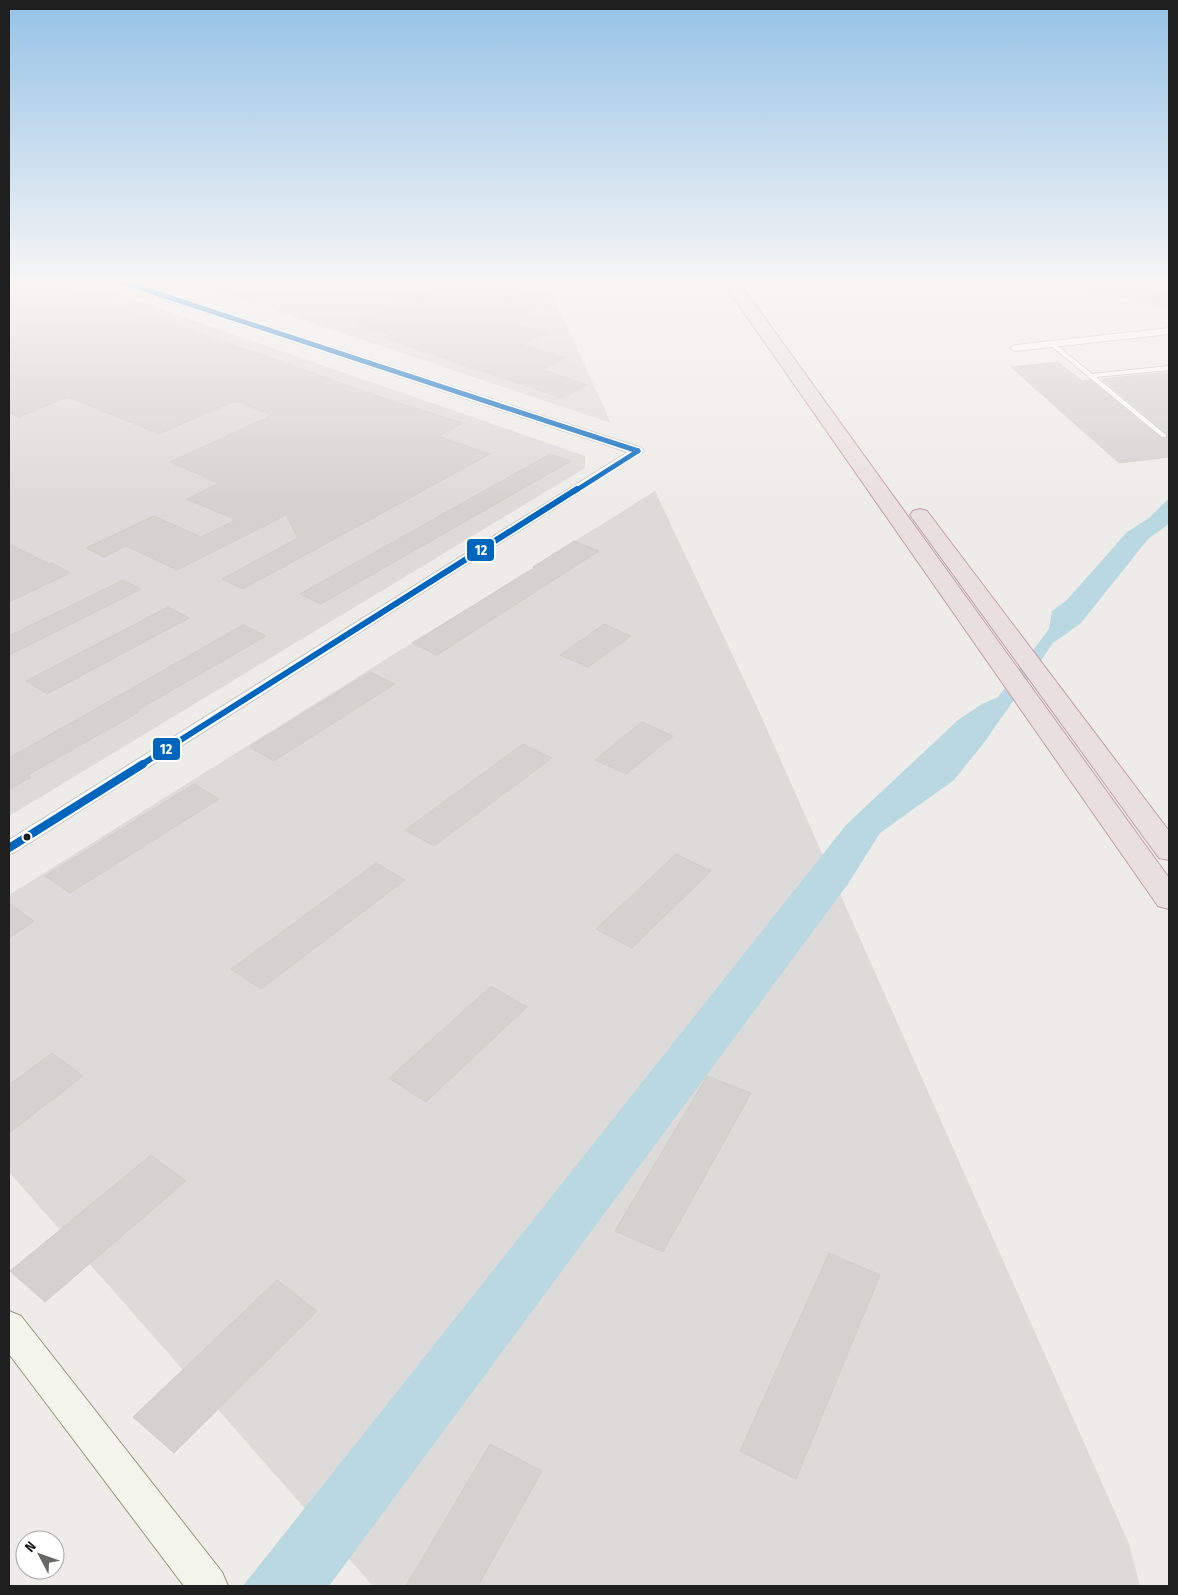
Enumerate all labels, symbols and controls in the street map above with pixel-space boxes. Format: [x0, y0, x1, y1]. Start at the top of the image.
line badge: 12 [466, 538, 495, 562]
text: 12 [475, 542, 488, 559]
line badge: 12 [152, 737, 181, 761]
text: 12 [160, 741, 173, 758]
unlabelled marker [22, 832, 32, 842]
north arrow [15, 1530, 65, 1580]
text: N [21, 1538, 40, 1556]

